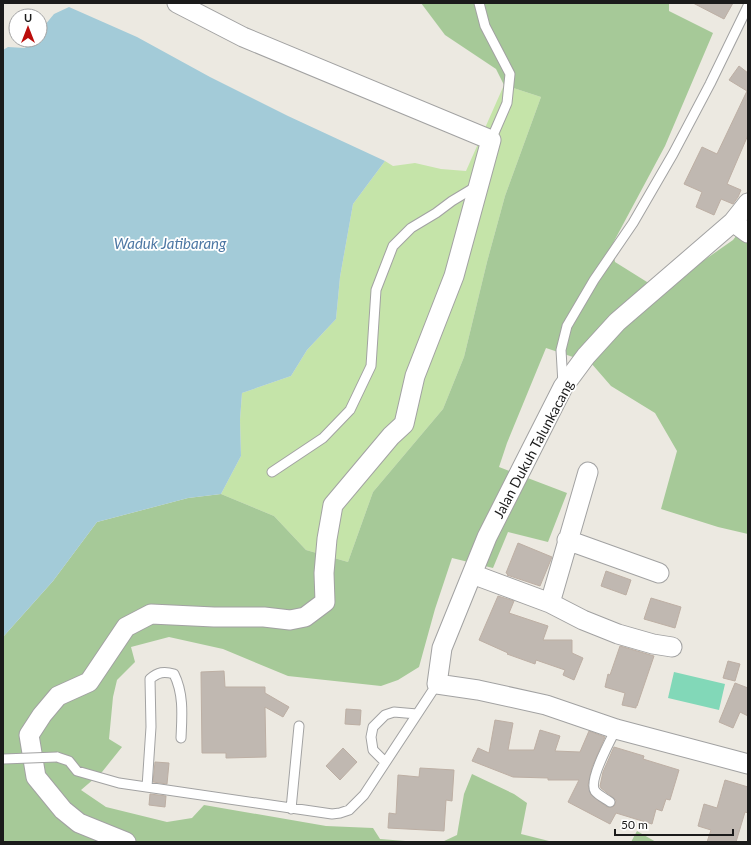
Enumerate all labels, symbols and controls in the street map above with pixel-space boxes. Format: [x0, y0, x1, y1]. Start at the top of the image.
north arrow [8, 8, 48, 48]
text: U [24, 11, 32, 24]
water label: Waduk Jatibarang [114, 234, 227, 252]
street label: Jalan Dukuh Talunkacang [489, 377, 577, 521]
scale bar [615, 811, 733, 837]
text: 50 m [621, 817, 648, 832]

